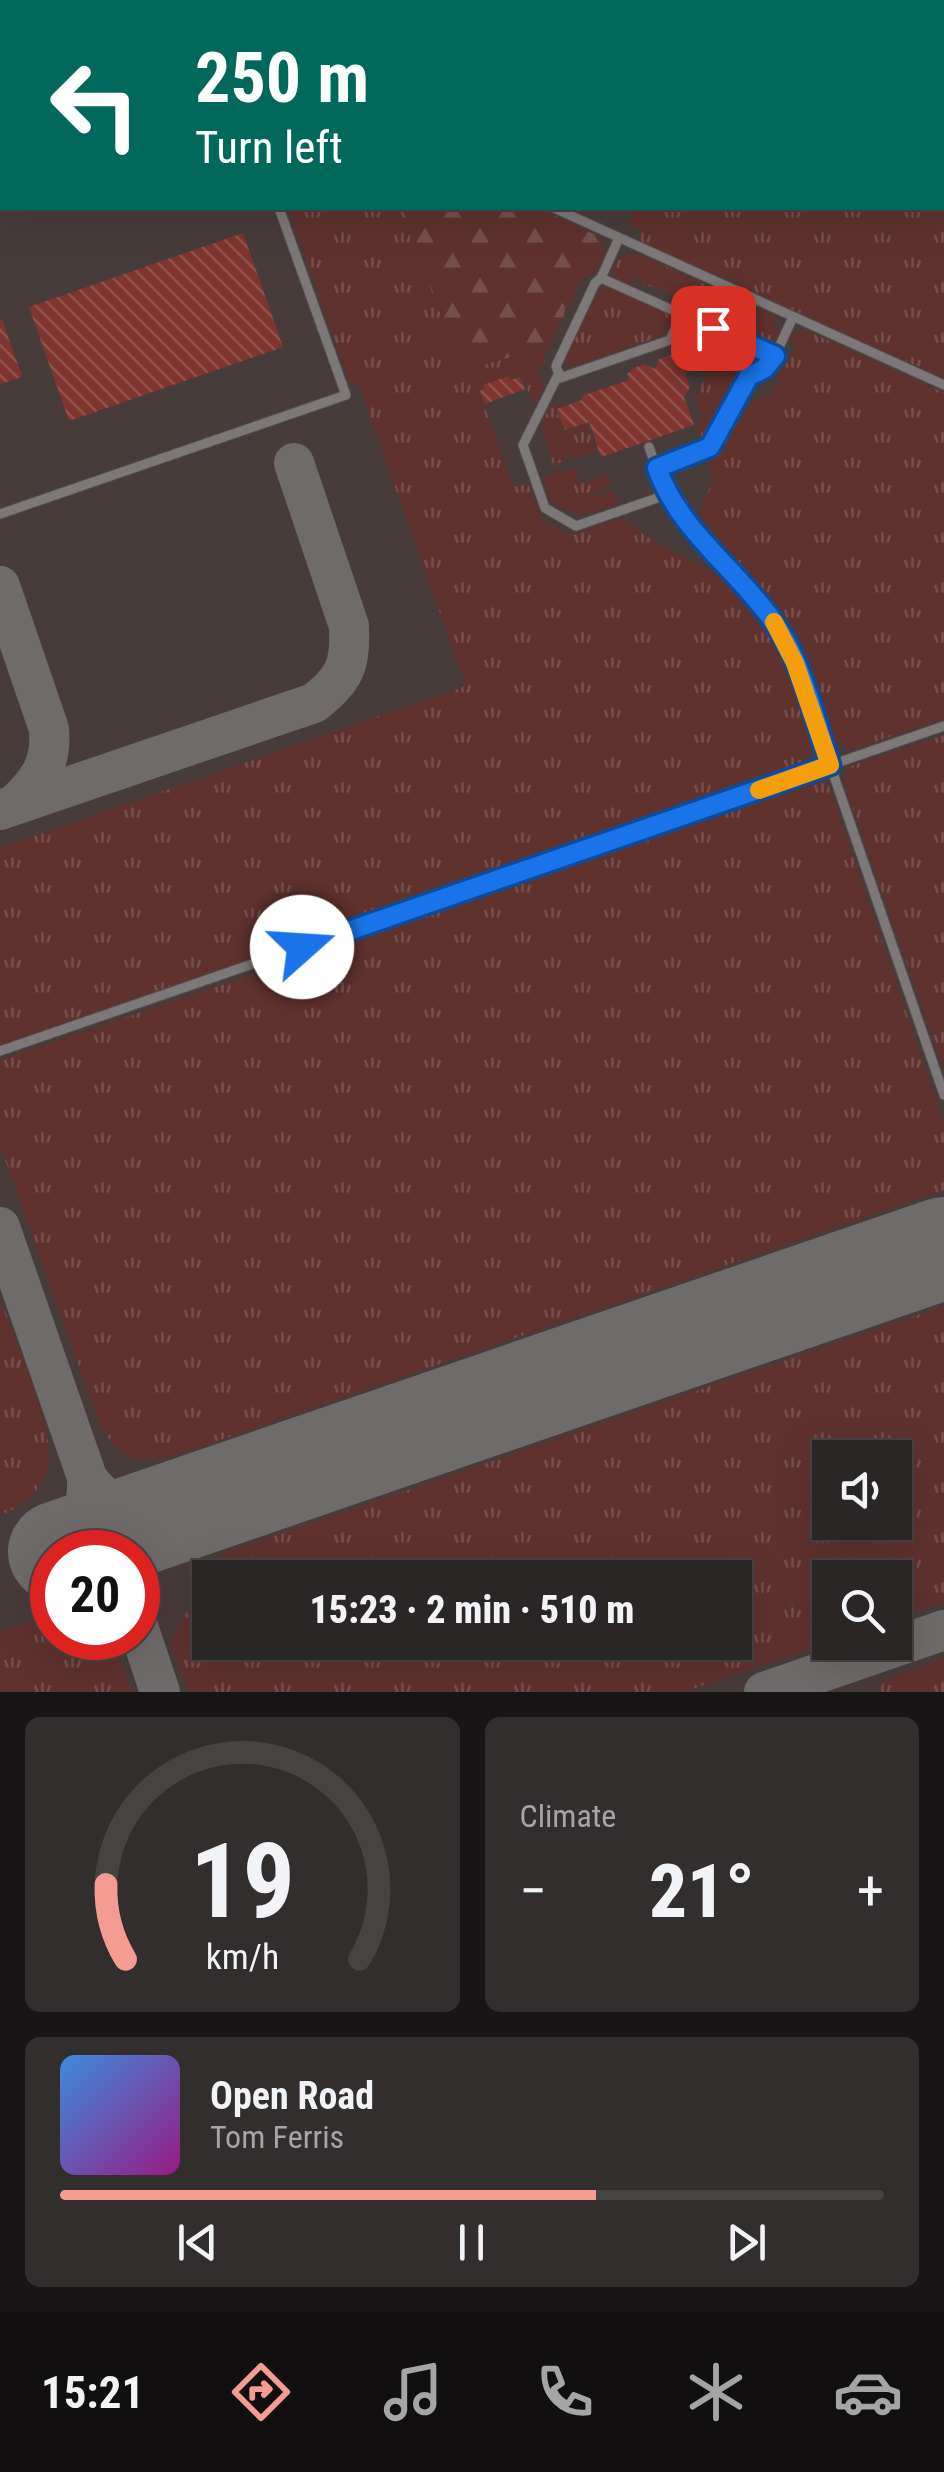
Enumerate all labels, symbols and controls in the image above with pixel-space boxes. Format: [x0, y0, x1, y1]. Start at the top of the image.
text: 250 m [195, 37, 369, 119]
icon: left [30, 40, 160, 170]
text: Turn left [195, 121, 343, 174]
pin [671, 286, 756, 371]
icon: arrive [686, 301, 741, 356]
position arrow [250, 895, 354, 999]
map controls [812, 1440, 912, 1660]
button: sound [812, 1440, 912, 1540]
speed limit sign: 20 [30, 1530, 160, 1660]
button: search [812, 1560, 912, 1660]
text: 15:23 · 2 min · 510 m [310, 1588, 634, 1632]
text: Climate [520, 1797, 616, 1835]
text: 19 [190, 1821, 295, 1942]
text: 21° [649, 1847, 755, 1935]
text: − [520, 1859, 547, 1923]
text: + [857, 1859, 884, 1923]
text: km/h [205, 1936, 279, 1978]
text: Open Road [210, 2074, 374, 2118]
text: Tom Ferris [210, 2118, 344, 2156]
icon: previous [170, 2215, 225, 2270]
icon: pause [444, 2215, 499, 2270]
icon: next [719, 2215, 774, 2270]
icon: directions [226, 2357, 296, 2427]
icon: music [378, 2357, 448, 2427]
icon: phone [530, 2357, 600, 2427]
icon: climate [681, 2357, 751, 2427]
icon: car [833, 2357, 903, 2427]
text: 15:21 [41, 2366, 144, 2419]

